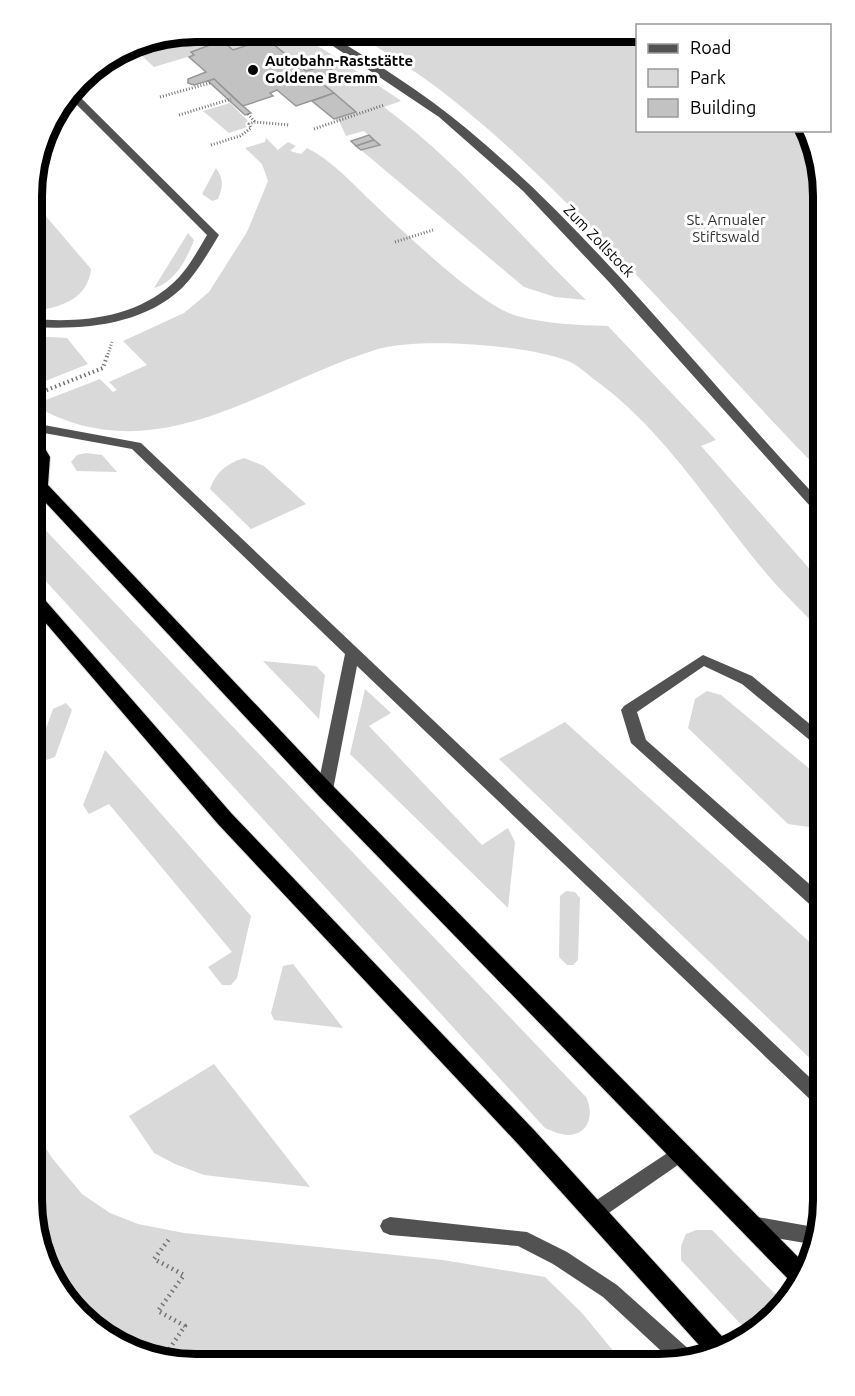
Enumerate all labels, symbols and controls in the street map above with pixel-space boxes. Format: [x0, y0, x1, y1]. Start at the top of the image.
legend [636, 24, 831, 132]
text: Road [690, 37, 732, 57]
place label: Autobahn-Raststätte Goldene Bremm [265, 52, 413, 86]
marker: Autobahn-Raststätte Goldene Bremm [246, 63, 260, 77]
text: Park [690, 67, 726, 87]
text: Building [690, 97, 756, 117]
street label: Zum Zollstock [561, 201, 638, 281]
park label: St. Arnualer Stiftswald [686, 211, 766, 245]

